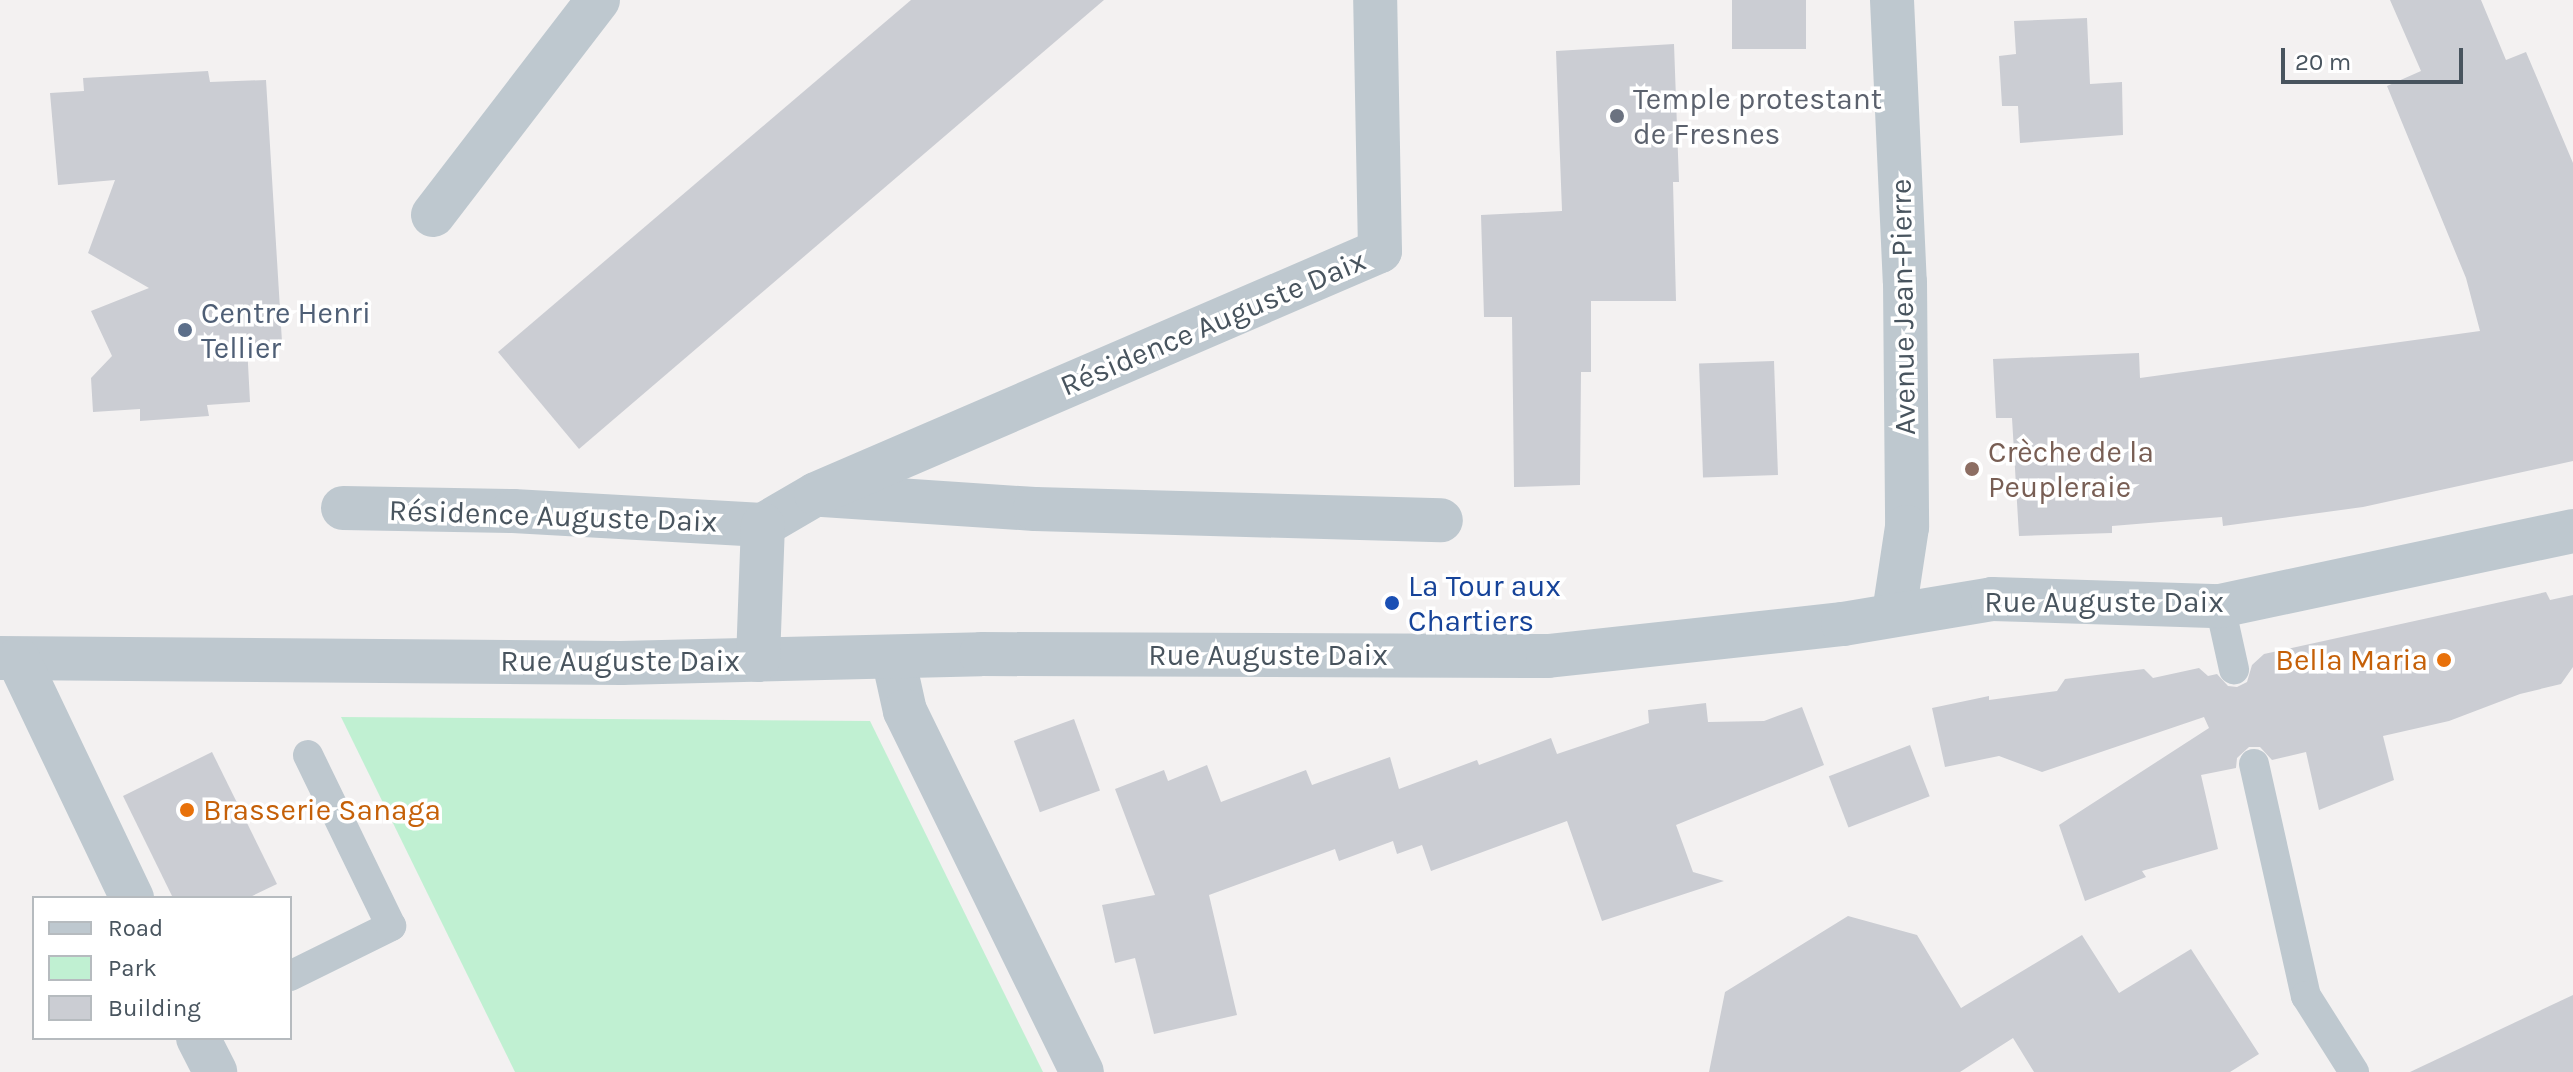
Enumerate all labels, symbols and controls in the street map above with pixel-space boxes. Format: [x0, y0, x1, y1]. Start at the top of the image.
scale bar [2285, 32, 2467, 82]
text: 20 m [2295, 48, 2351, 76]
place label: Temple protestant de Fresnes [1633, 81, 1882, 152]
marker: Temple protestant de Fresnes [1608, 107, 1626, 125]
street label: Avenue Jean-Pierre [1883, 178, 1923, 436]
street label: Résidence Auguste Daix [1055, 242, 1371, 404]
place label: Centre Henri Tellier [201, 295, 371, 366]
marker: Centre Henri Tellier [176, 321, 194, 339]
place label: Crèche de la Peupleraie [1988, 434, 2154, 504]
marker: Crèche de la Peupleraie [1963, 460, 1981, 478]
street label: Résidence Auguste Daix [388, 492, 718, 540]
place label: La Tour aux Chartiers [1408, 568, 1561, 638]
street label: Rue Auguste Daix [1984, 584, 2224, 620]
marker: La Tour aux Chartiers [1383, 594, 1401, 612]
street label: Rue Auguste Daix [1148, 637, 1388, 673]
place label: Bella Maria [2275, 642, 2428, 678]
street label: Rue Auguste Daix [500, 643, 740, 679]
marker: Bella Maria [2435, 651, 2453, 669]
place label: Brasserie Sanaga [203, 792, 441, 828]
marker: Brasserie Sanaga [178, 801, 196, 819]
legend [32, 896, 292, 1040]
text: Road [108, 914, 163, 942]
text: Park [108, 954, 157, 982]
text: Building [108, 994, 201, 1022]

